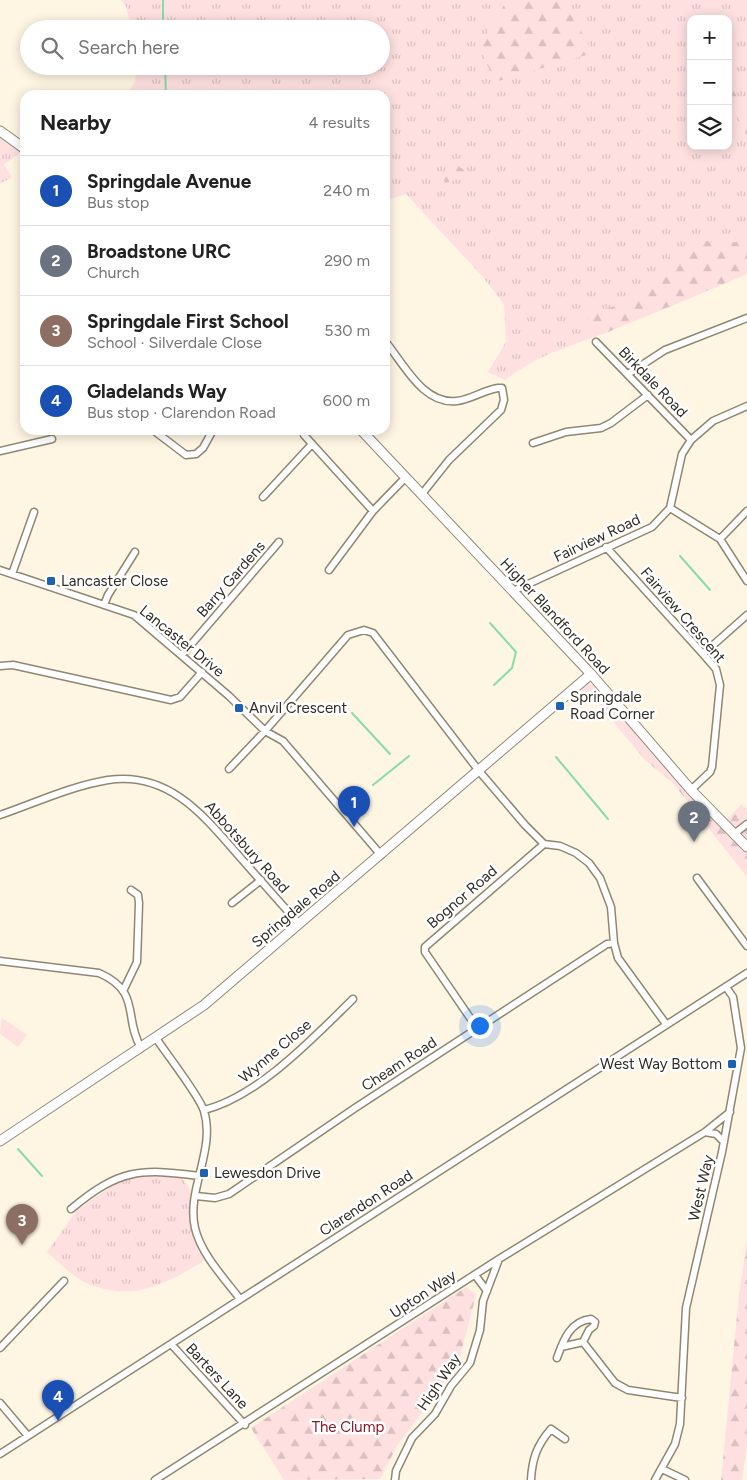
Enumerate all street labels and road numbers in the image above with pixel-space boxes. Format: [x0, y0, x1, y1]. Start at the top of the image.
street label: Birkdale Road [615, 343, 691, 421]
street label: Fairview Road [551, 510, 643, 566]
street label: Barry Gardens [193, 537, 269, 621]
street label: Higher Blandford Road [496, 554, 614, 678]
street label: Fairview Crescent [637, 564, 730, 667]
street label: Lancaster Drive [136, 601, 228, 681]
street label: Abbotsbury Road [201, 797, 293, 897]
street label: Bognor Road [423, 862, 501, 932]
street label: Springdale Road [248, 867, 344, 951]
street label: Wynne Close [235, 1016, 315, 1086]
street label: Cheam Road [358, 1033, 440, 1095]
street label: West Way [685, 1153, 717, 1223]
street label: Clarendon Road [316, 1166, 416, 1240]
street label: Upton Way [387, 1266, 459, 1322]
street label: Barters Lane [182, 1339, 252, 1413]
street label: High Way [413, 1350, 465, 1414]

